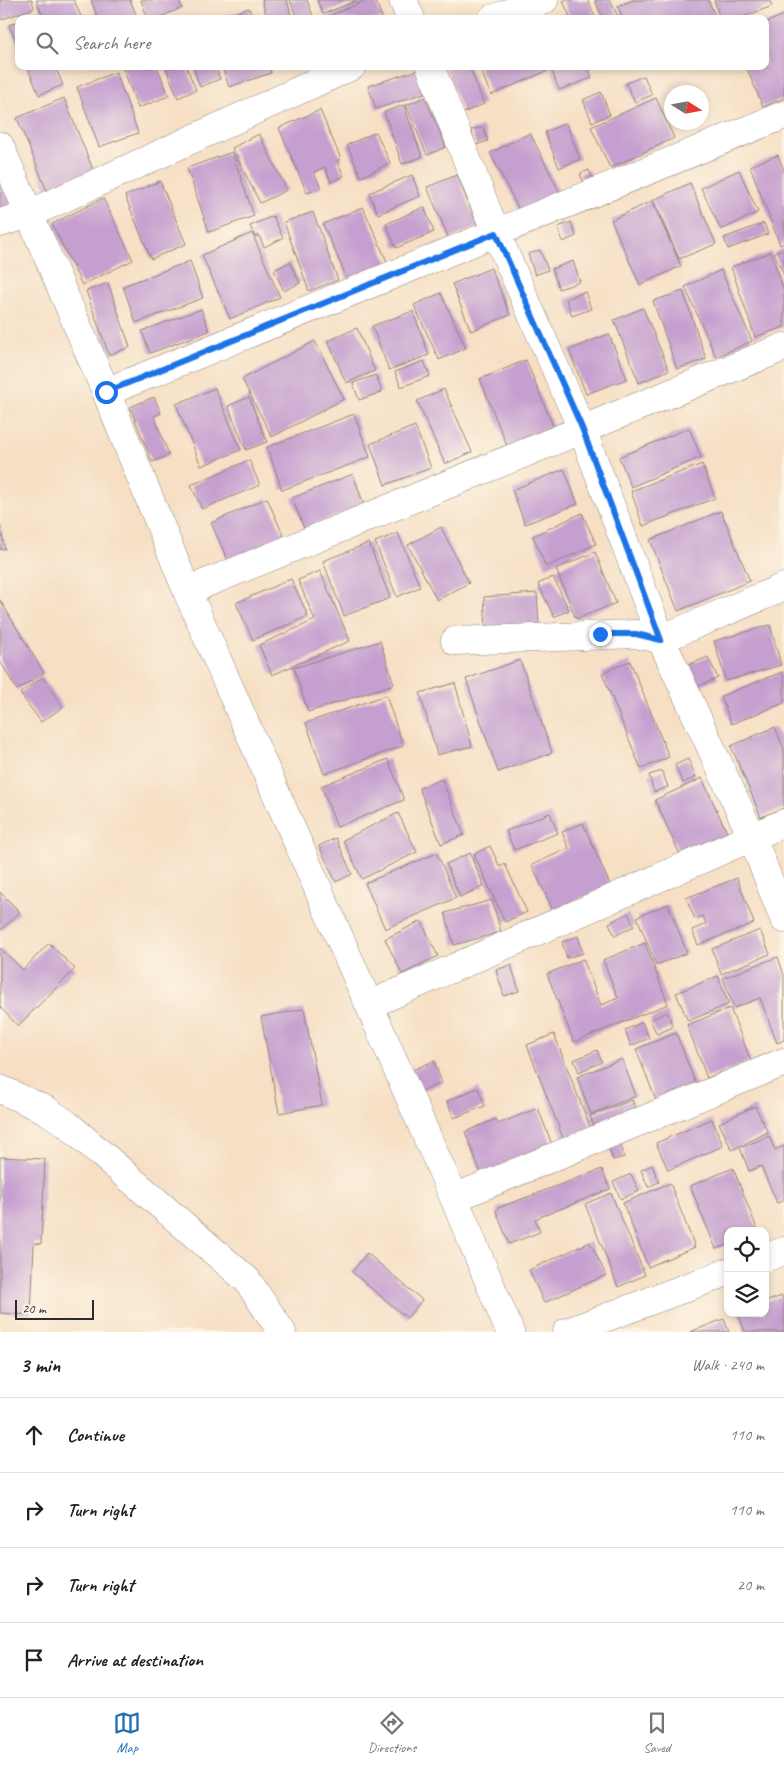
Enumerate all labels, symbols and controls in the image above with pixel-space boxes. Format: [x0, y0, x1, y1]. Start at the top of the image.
search box [15, 15, 769, 70]
icon: search [33, 29, 61, 57]
text: Search here [73, 31, 150, 55]
north arrow [664, 85, 709, 130]
route start [95, 381, 118, 404]
route end [589, 623, 612, 646]
map controls [724, 1227, 769, 1317]
button: locate [724, 1227, 769, 1272]
button: layers [724, 1272, 769, 1317]
scale bar [15, 1297, 94, 1320]
text: 20 m [22, 1300, 46, 1317]
text: 3 min [20, 1352, 60, 1378]
text: Walk · 240 m [692, 1355, 764, 1375]
icon: ahead [20, 1421, 48, 1449]
text: Continue [67, 1423, 124, 1447]
text: 110 m [730, 1425, 764, 1445]
icon: right [20, 1496, 48, 1524]
text: Turn right [67, 1498, 134, 1522]
text: 110 m [730, 1500, 764, 1520]
icon: right [20, 1571, 48, 1599]
text: Turn right [67, 1573, 134, 1597]
text: 20 m [737, 1575, 764, 1595]
icon: arrive [20, 1646, 48, 1674]
text: Arrive at destination [67, 1648, 203, 1672]
tab: Map [113, 1709, 141, 1756]
tab: Directions [368, 1709, 416, 1756]
tab: Saved [643, 1709, 671, 1756]

